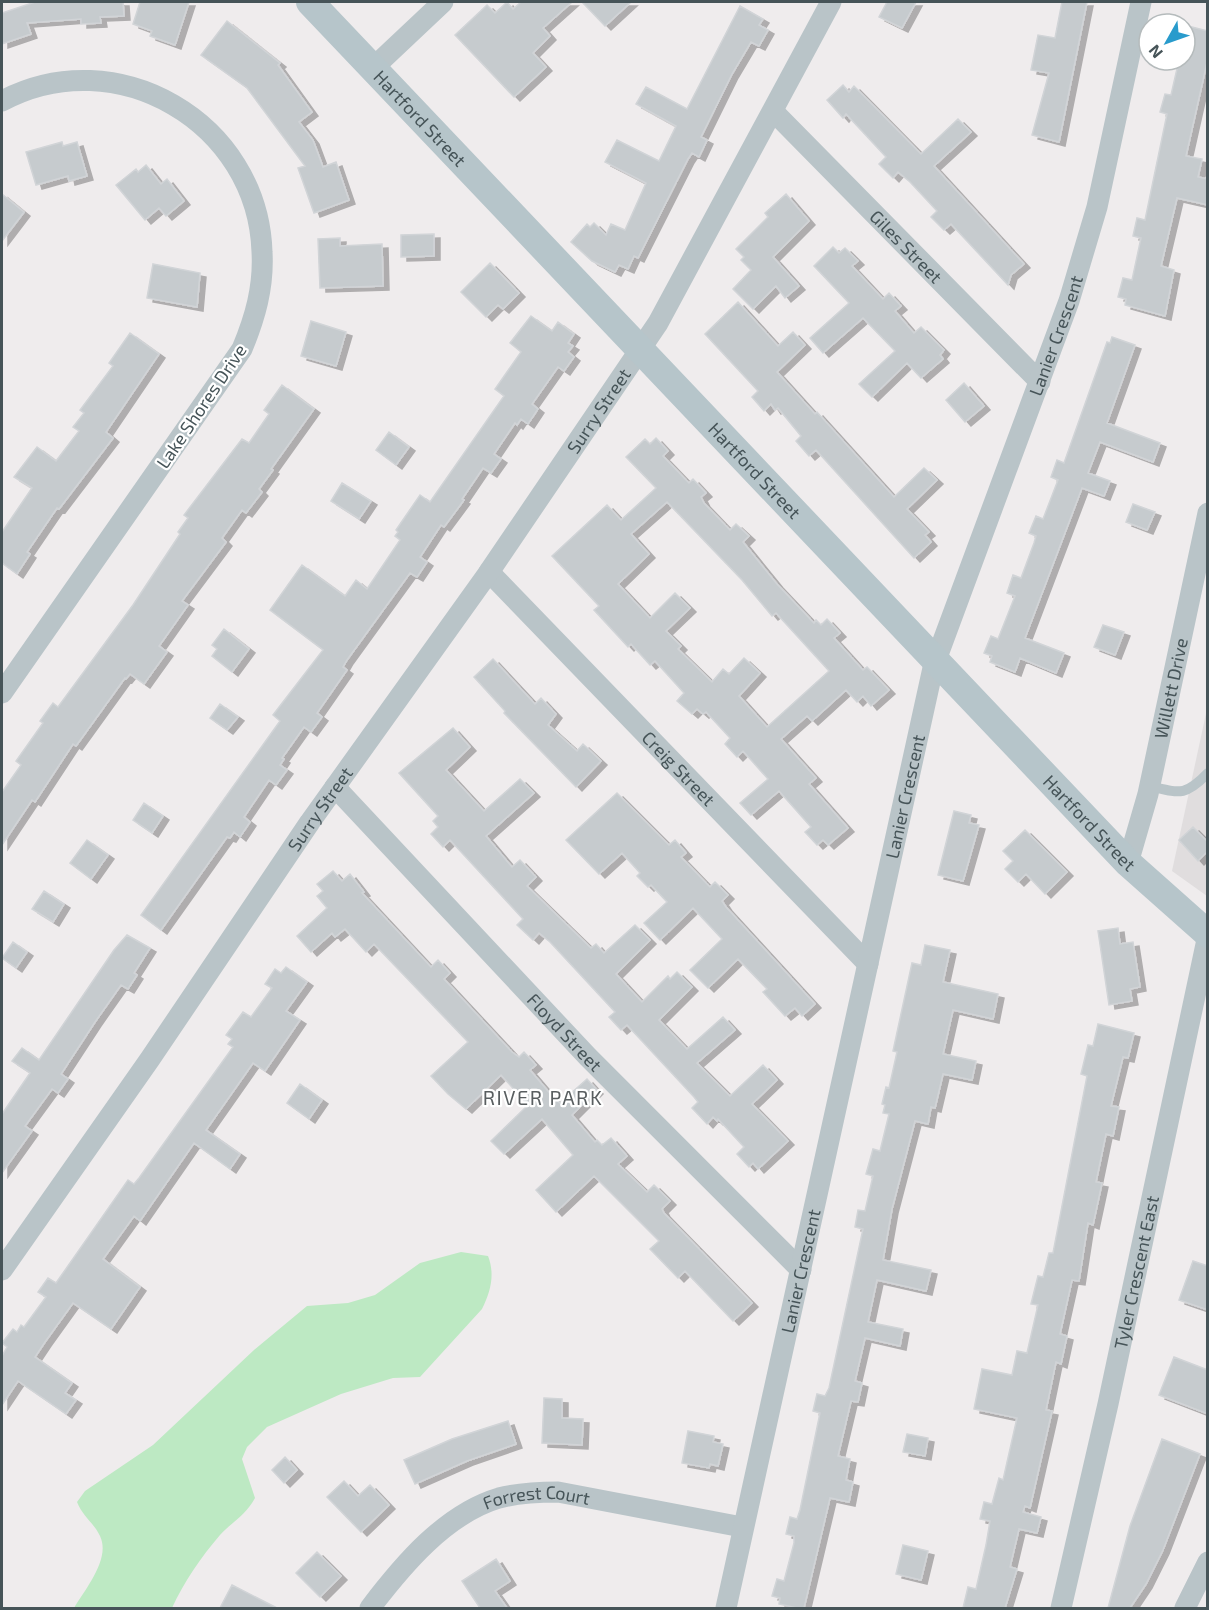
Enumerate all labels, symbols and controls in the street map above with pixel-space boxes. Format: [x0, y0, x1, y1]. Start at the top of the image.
north arrow [1137, 12, 1197, 72]
text: N [1144, 41, 1166, 62]
street label: Hartford Street [369, 65, 471, 171]
street label: Giles Street [866, 205, 947, 288]
street label: Lanier Crescent [1024, 273, 1087, 399]
street label: Lake Shores Drive [151, 340, 251, 472]
street label: Surry Street [562, 364, 635, 458]
street label: Hartford Street [704, 418, 806, 523]
street label: Willett Drive [1149, 636, 1192, 741]
street label: Creig Street [638, 726, 720, 810]
street label: Lanier Crescent [880, 732, 929, 861]
street label: Surry Street [283, 762, 357, 855]
street label: Hartford Street [1039, 770, 1140, 876]
street label: Floyd Street [523, 989, 607, 1076]
district label: RIVER PARK [483, 1085, 603, 1109]
street label: Tyler Crescent East [1109, 1193, 1163, 1351]
street label: Lanier Crescent [776, 1207, 825, 1335]
street label: Forrest Court [479, 1481, 592, 1514]

